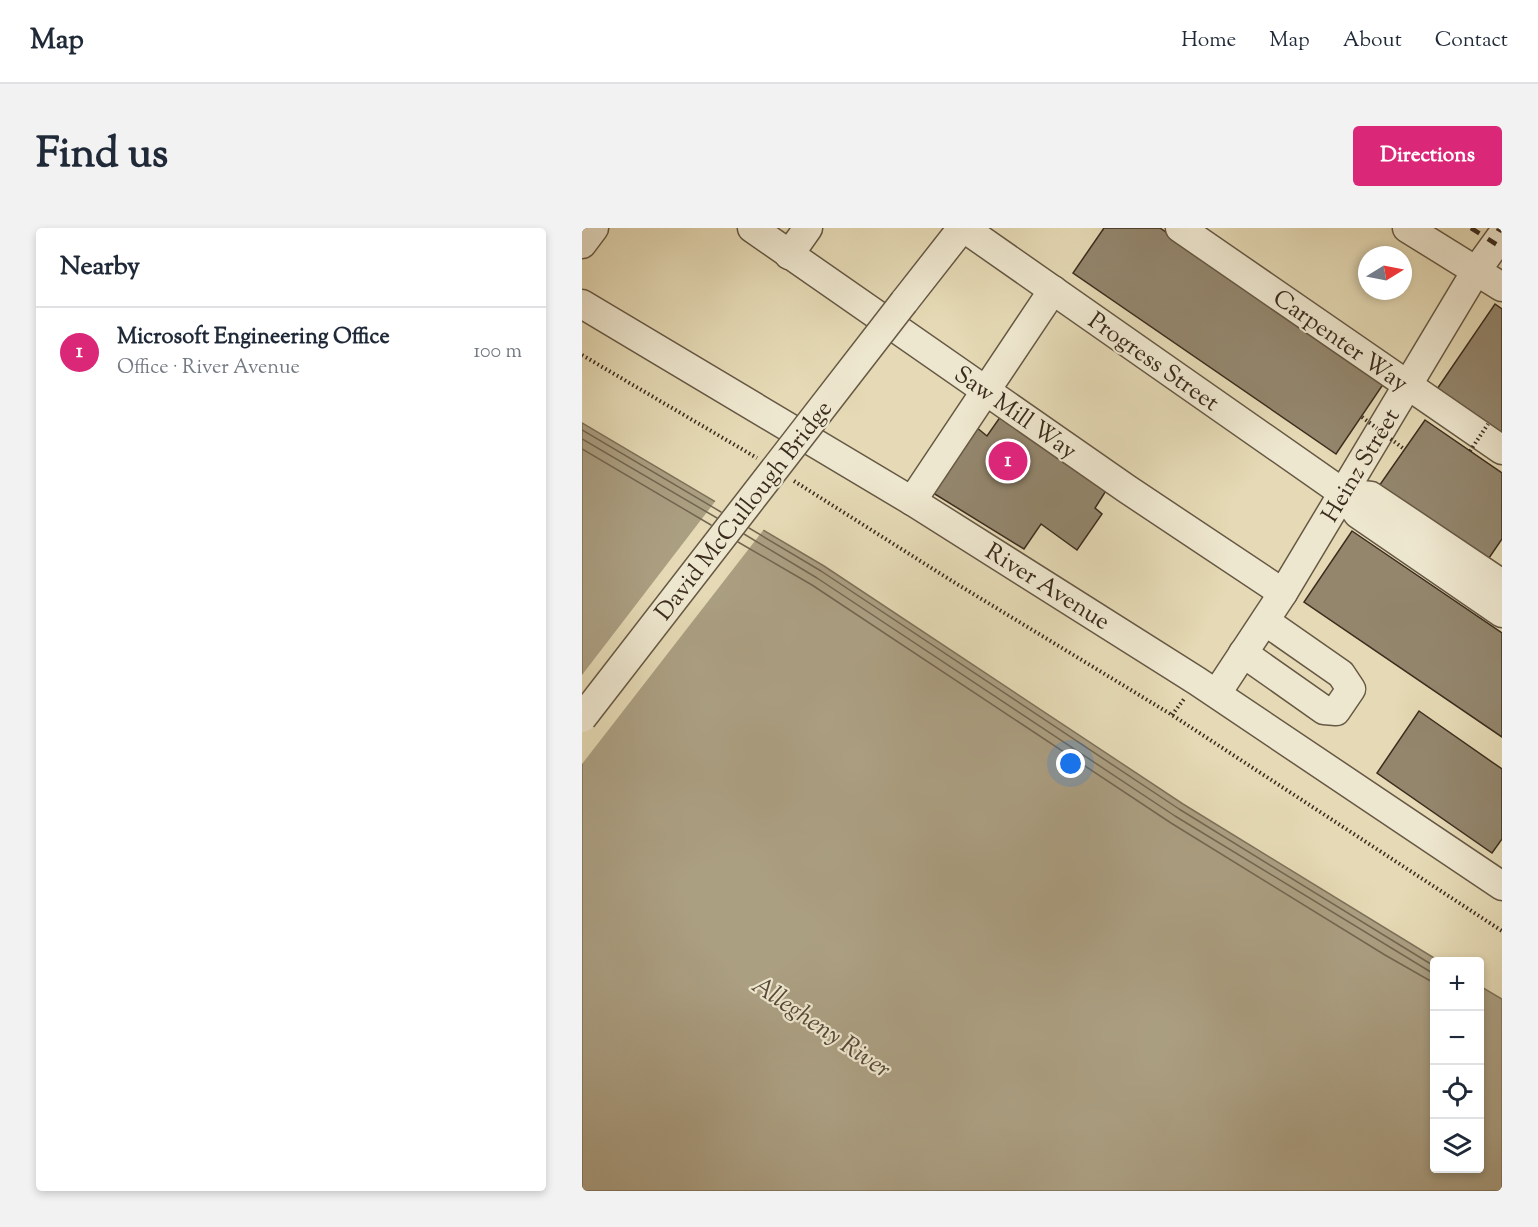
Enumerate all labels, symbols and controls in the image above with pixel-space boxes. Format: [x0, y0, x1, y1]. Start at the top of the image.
text: Map [30, 21, 84, 61]
text: Home [1181, 26, 1236, 56]
text: Map [1269, 26, 1310, 56]
text: About [1343, 26, 1402, 56]
text: Contact [1435, 26, 1508, 56]
text: Find us [36, 126, 168, 186]
button: Directions [1353, 126, 1502, 186]
north arrow [1358, 246, 1412, 300]
text: Nearby [60, 249, 140, 286]
street label: Carpenter Way [1265, 282, 1415, 401]
street label: Progress Street [1080, 305, 1225, 420]
text: Microsoft Engineering Office [117, 322, 390, 354]
text: 1 [76, 338, 83, 367]
text: 100 m [473, 338, 522, 367]
text: Office · River Avenue [117, 354, 300, 383]
street label: Saw Mill Way [946, 359, 1083, 469]
street label: David McCullough Bridge [648, 394, 841, 628]
street label: Heinz Street [1314, 403, 1409, 529]
pin: 1 [988, 438, 1028, 484]
street label: River Avenue [978, 536, 1116, 640]
your location [1056, 749, 1085, 778]
map controls [1430, 957, 1484, 1173]
button: + [1430, 957, 1484, 1011]
water label: Allegheny River [744, 968, 898, 1088]
button: − [1430, 1011, 1484, 1065]
button: locate [1430, 1065, 1484, 1119]
button: layers [1430, 1119, 1484, 1173]

